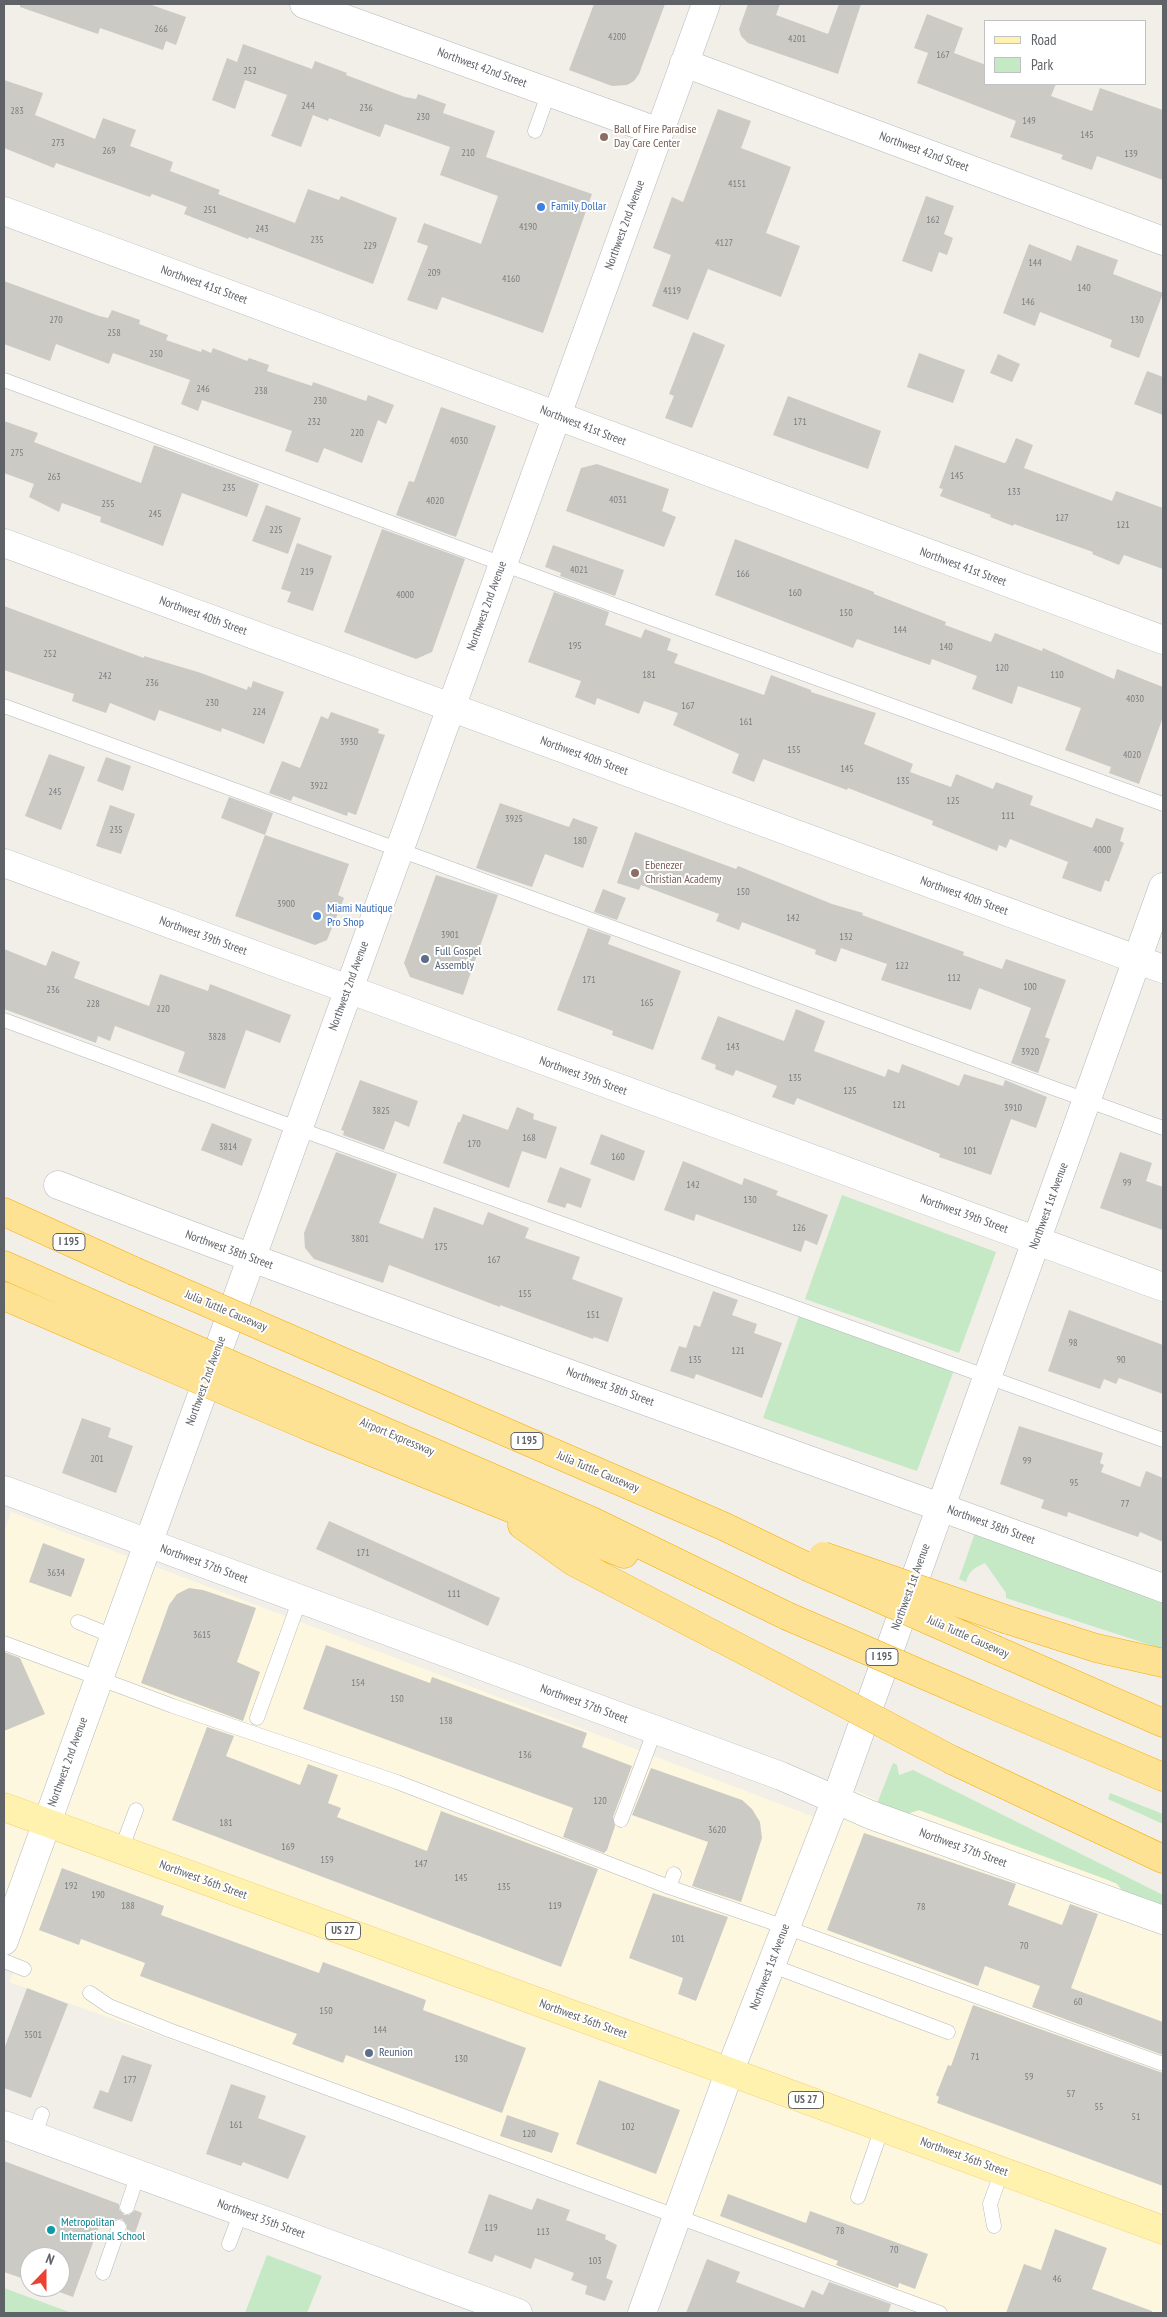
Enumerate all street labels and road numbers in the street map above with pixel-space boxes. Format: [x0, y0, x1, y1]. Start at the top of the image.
street label: Northwest 42nd Street [435, 45, 529, 91]
street label: Northwest 42nd Street [877, 129, 971, 175]
street label: Northwest 2nd Avenue [602, 178, 648, 272]
street label: Northwest 41st Street [159, 263, 249, 307]
street label: Northwest 41st Street [538, 403, 628, 449]
street label: Northwest 41st Street [918, 545, 1008, 589]
street label: Northwest 2nd Avenue [464, 559, 510, 653]
street label: Northwest 40th Street [157, 593, 249, 639]
street label: Northwest 40th Street [538, 733, 630, 779]
street label: Northwest 40th Street [918, 873, 1010, 919]
street label: Northwest 39th Street [157, 913, 249, 959]
street label: Northwest 2nd Avenue [326, 939, 372, 1033]
street label: Northwest 39th Street [537, 1053, 629, 1099]
street label: Northwest 1st Avenue [1027, 1161, 1071, 1251]
street label: Northwest 39th Street [918, 1191, 1010, 1237]
street label: Northwest 38th Street [183, 1227, 275, 1273]
road number: I 195 [53, 1234, 85, 1250]
street label: Julia Tuttle Causeway [183, 1287, 269, 1335]
street label: Northwest 2nd Avenue [183, 1334, 229, 1428]
street label: Northwest 38th Street [564, 1364, 656, 1410]
street label: Airport Expressway [358, 1415, 436, 1459]
road number: I 195 [511, 1432, 543, 1450]
street label: Julia Tuttle Causeway [555, 1448, 641, 1496]
street label: Northwest 38th Street [945, 1502, 1037, 1548]
street label: Northwest 37th Street [158, 1541, 250, 1587]
street label: Northwest 1st Avenue [889, 1542, 933, 1632]
street label: Julia Tuttle Causeway [925, 1613, 1011, 1661]
road number: I 195 [866, 1648, 898, 1665]
street label: Northwest 37th Street [538, 1681, 630, 1727]
street label: Northwest 2nd Avenue [45, 1715, 91, 1809]
street label: Northwest 37th Street [917, 1825, 1009, 1871]
street label: Northwest 36th Street [157, 1857, 249, 1903]
road number: US 27 [326, 1922, 360, 1940]
street label: Northwest 1st Avenue [747, 1922, 793, 2012]
street label: Northwest 36th Street [537, 1996, 629, 2042]
road number: US 27 [788, 2092, 824, 2108]
street label: Northwest 36th Street [918, 2134, 1010, 2180]
street label: Northwest 35th Street [215, 2196, 307, 2242]

